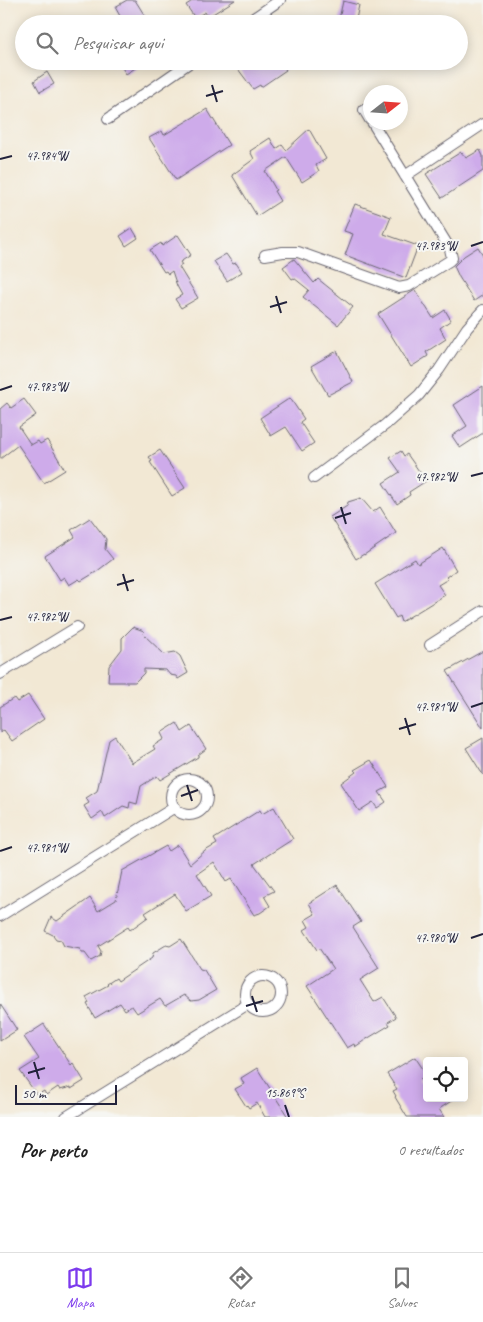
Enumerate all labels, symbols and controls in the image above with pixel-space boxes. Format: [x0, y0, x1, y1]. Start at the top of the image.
search box [15, 15, 468, 70]
icon: search [33, 29, 61, 57]
text: Pesquisar aqui [73, 31, 163, 55]
north arrow [363, 85, 408, 130]
text: 47.984°W [26, 148, 70, 164]
text: 47.983°W [415, 238, 459, 254]
text: 47.983°W [26, 379, 70, 395]
text: 47.982°W [415, 469, 459, 485]
text: 47.982°W [26, 609, 70, 625]
text: 47.981°W [415, 699, 459, 715]
text: 47.981°W [26, 840, 70, 856]
text: 47.980°W [415, 930, 459, 946]
map controls [423, 1057, 468, 1102]
button: locate [423, 1057, 468, 1102]
scale bar [15, 1082, 118, 1105]
text: 50 m [22, 1085, 46, 1102]
text: 15.869°S [266, 1085, 306, 1101]
text: Por perto [20, 1137, 87, 1163]
text: 0 resultados [398, 1140, 463, 1160]
tab: Mapa [66, 1264, 94, 1311]
tab: Rotas [227, 1264, 255, 1311]
tab: Salvos [387, 1264, 417, 1311]

